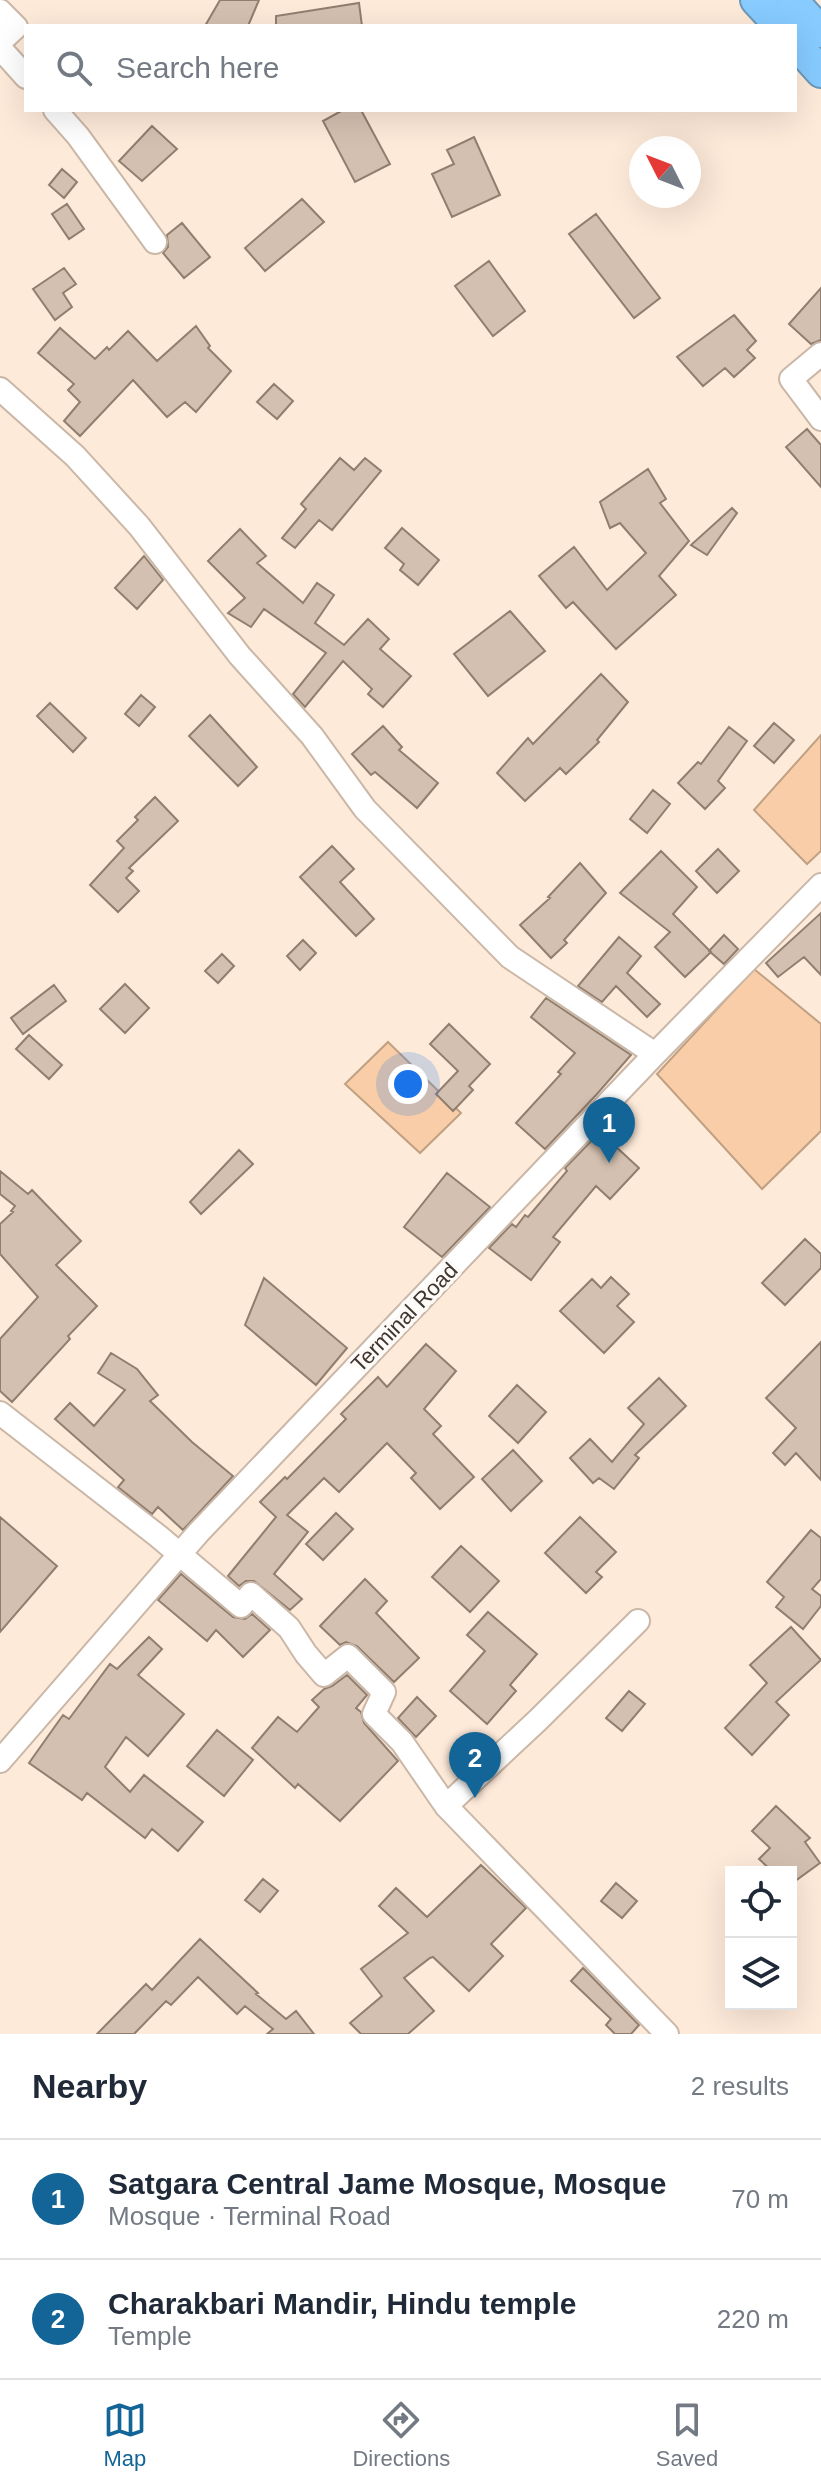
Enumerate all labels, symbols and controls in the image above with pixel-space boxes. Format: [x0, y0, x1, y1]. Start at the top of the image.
search box [24, 24, 797, 112]
icon: search [52, 46, 96, 90]
text: Search here [116, 51, 279, 84]
north arrow [629, 136, 701, 208]
your location [388, 1064, 428, 1104]
pin: 1 [583, 1097, 635, 1163]
street label: Terminal Road [346, 1258, 463, 1377]
pin: 2 [449, 1732, 501, 1798]
map controls [725, 1866, 797, 2010]
button: locate [725, 1866, 797, 1938]
button: layers [725, 1938, 797, 2010]
text: Nearby [32, 2067, 147, 2105]
text: 2 results [691, 2071, 789, 2101]
text: Satgara Central Jame Mosque, Mosque [108, 2167, 667, 2200]
text: 1 [51, 2184, 65, 2214]
text: 70 m [731, 2184, 789, 2214]
text: Mosque · Terminal Road [108, 2201, 391, 2231]
text: Charakbari Mandir, Hindu temple [108, 2287, 576, 2320]
text: 2 [51, 2304, 65, 2334]
text: 220 m [717, 2304, 789, 2334]
text: Temple [108, 2321, 192, 2351]
tab: Map [103, 2398, 147, 2472]
tab: Directions [352, 2398, 450, 2472]
tab: Saved [656, 2398, 718, 2472]

